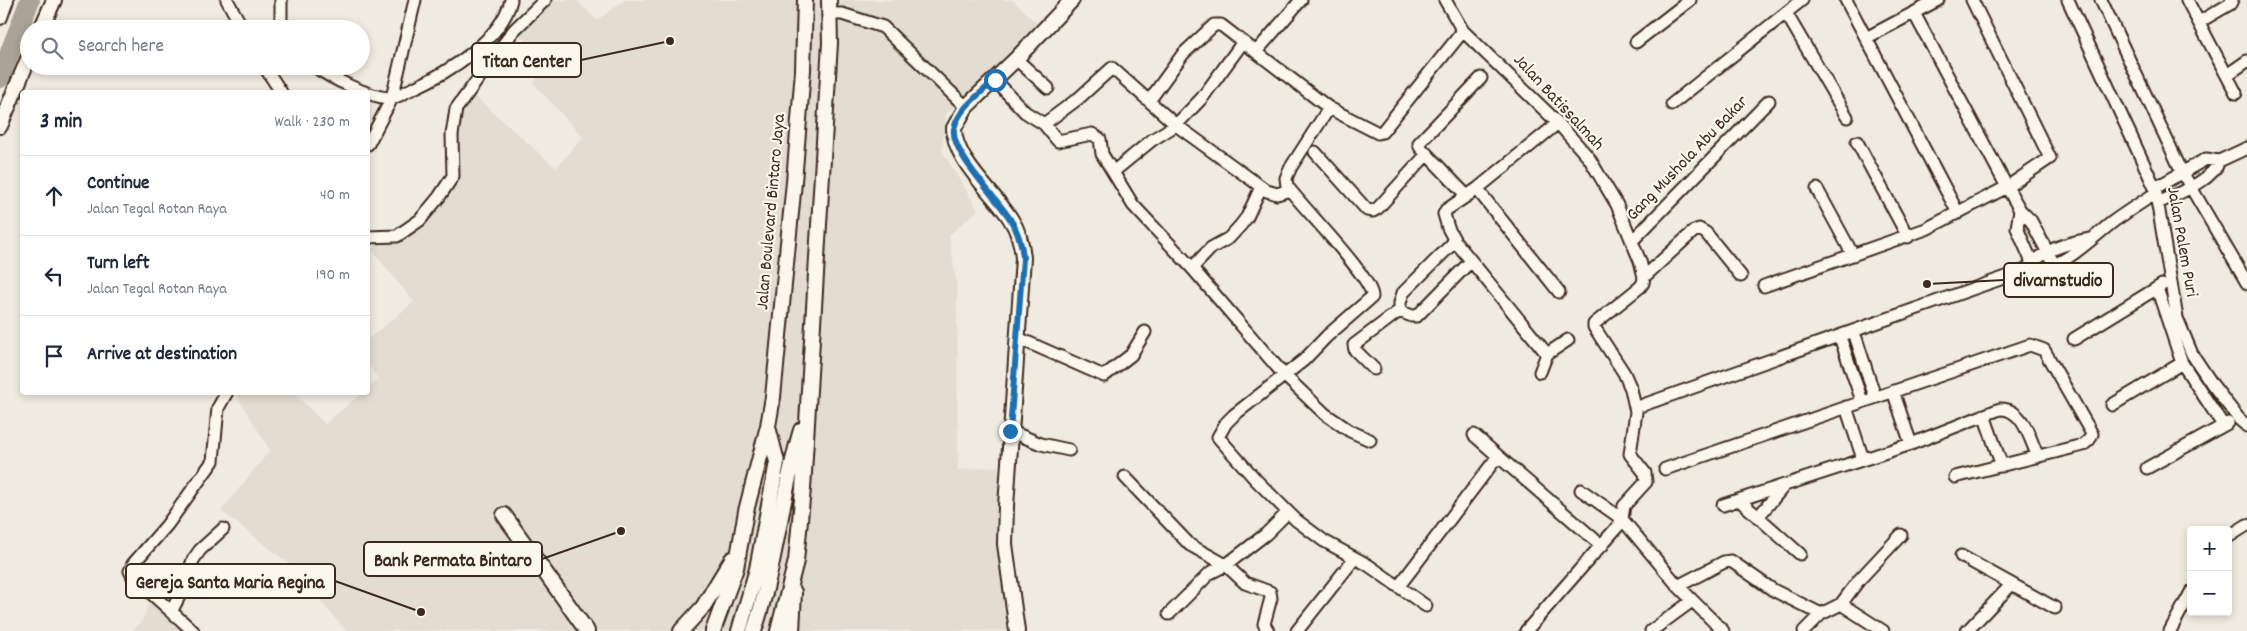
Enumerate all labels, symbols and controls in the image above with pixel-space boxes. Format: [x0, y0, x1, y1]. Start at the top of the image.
search box [20, 20, 370, 75]
icon: search [38, 34, 66, 62]
text: Search here [78, 34, 164, 61]
callout: Titan Center [472, 43, 581, 77]
street label: Jalan Batissalmah [1507, 49, 1609, 157]
text: Titan Center [482, 50, 572, 77]
route start [984, 69, 1007, 92]
street label: Gang Mushola Abu Bakar [1621, 90, 1755, 227]
text: 3 min [40, 108, 82, 138]
text: Walk · 230 m [274, 111, 350, 134]
street label: Jalan Boulevard Bintaro Jaya [751, 112, 793, 311]
text: Continue [87, 171, 149, 198]
icon: ahead [40, 182, 68, 210]
text: 40 m [320, 184, 350, 207]
street label: Jalan Palem Puri [2159, 185, 2203, 299]
text: Jalan Tegal Rotan Raya [87, 198, 227, 221]
text: Turn left [87, 251, 150, 278]
icon: left [40, 262, 68, 290]
callout: divarnstudio [2004, 263, 2113, 297]
text: 190 m [316, 264, 350, 287]
text: divarnstudio [2013, 269, 2103, 296]
text: Jalan Tegal Rotan Raya [87, 278, 227, 301]
icon: arrive [40, 342, 68, 370]
text: Arrive at destination [87, 342, 237, 369]
route end [999, 420, 1022, 443]
map controls [2187, 526, 2232, 616]
button: + [2187, 526, 2232, 571]
callout: Bank Permata Bintaro [364, 542, 542, 576]
text: Bank Permata Bintaro [374, 549, 532, 576]
callout: Gereja Santa Maria Regina [126, 564, 335, 598]
text: Gereja Santa Maria Regina [136, 571, 326, 598]
button: − [2187, 571, 2232, 616]

